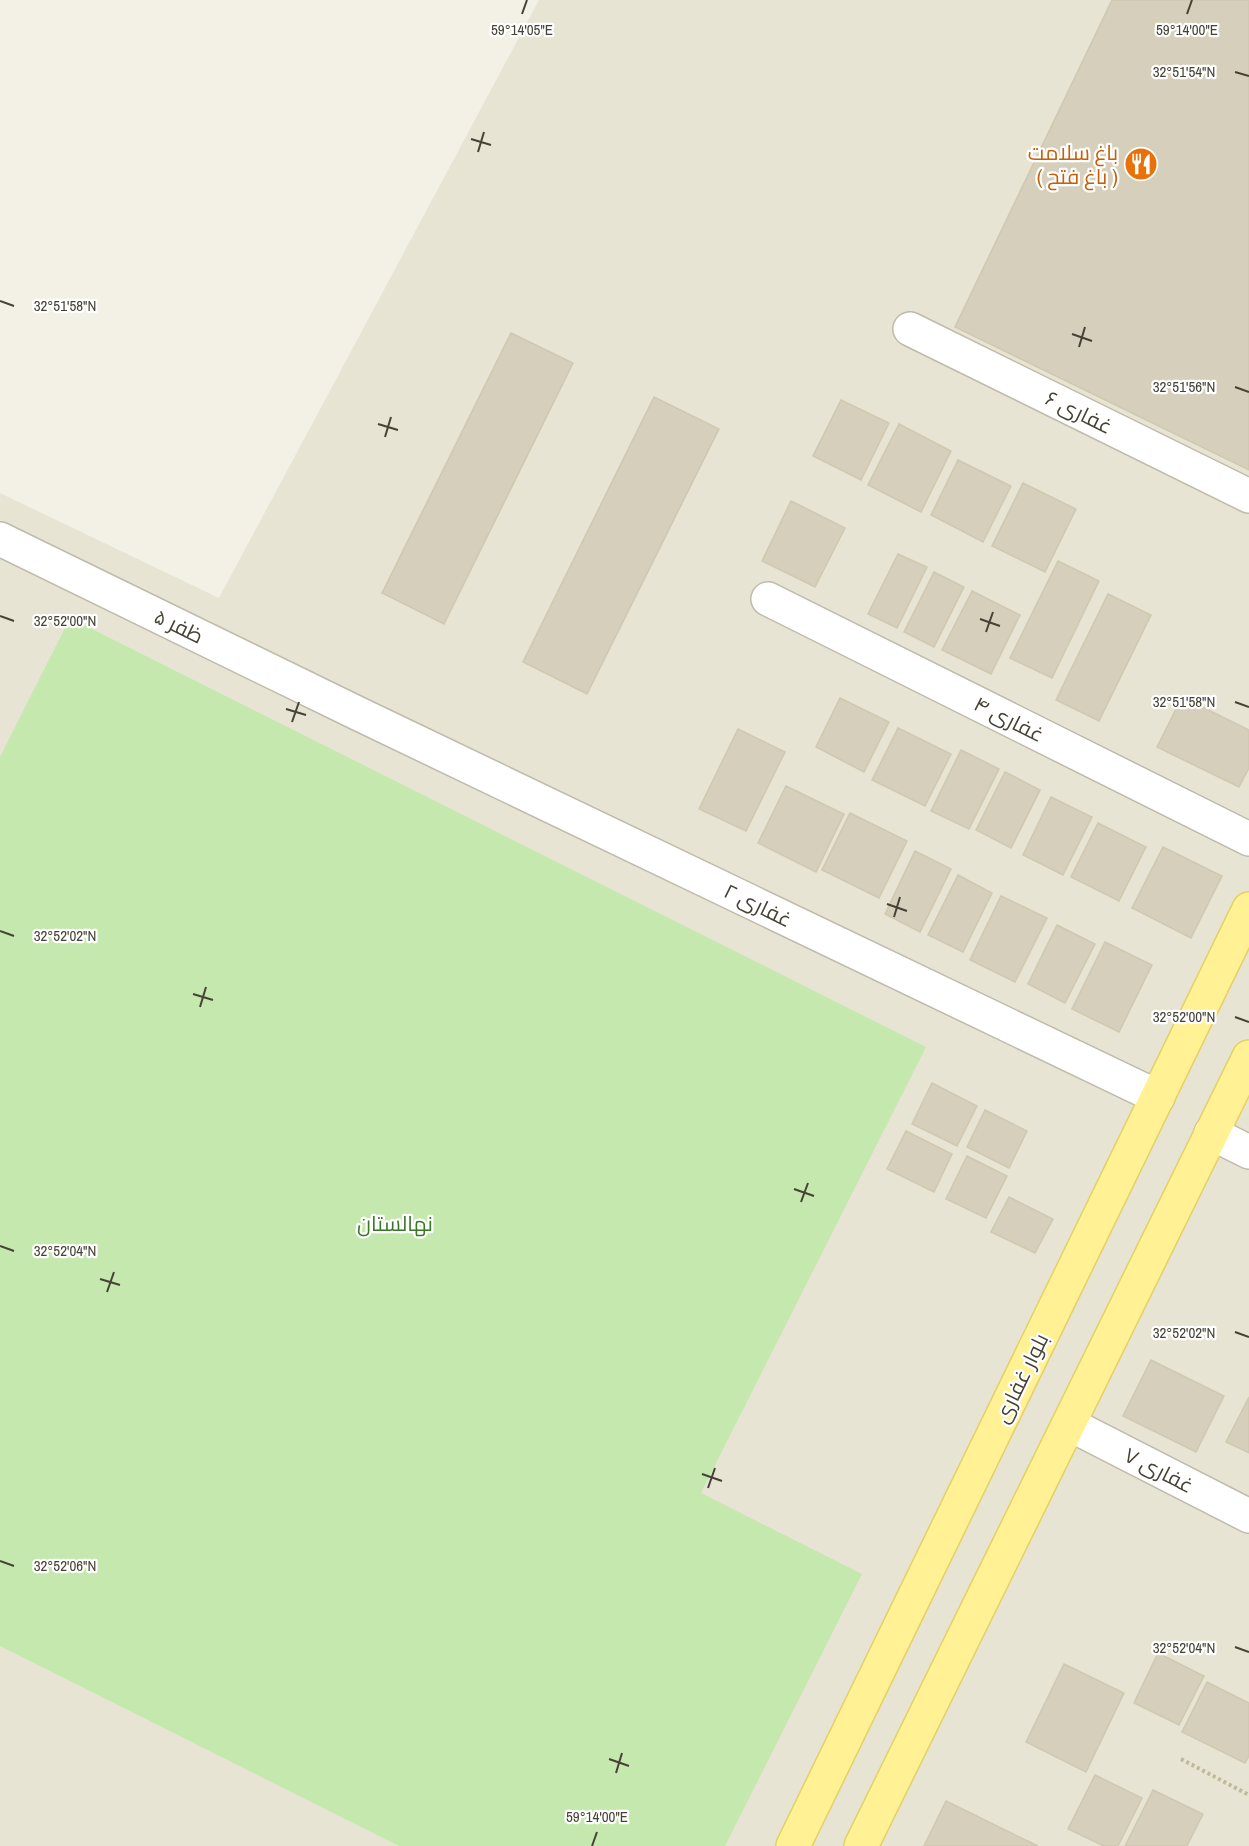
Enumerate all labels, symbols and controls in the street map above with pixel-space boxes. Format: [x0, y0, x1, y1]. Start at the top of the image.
text: 59°14'05"E [491, 19, 553, 40]
text: 59°14'00"E [1156, 19, 1218, 40]
text: 32°51'54"N [1153, 61, 1215, 82]
place label: باغ سلامت ( باغ فتح ) [1028, 138, 1118, 191]
restaurant icon: باغ سلامت ( باغ فتح ) [1123, 146, 1159, 182]
text: 32°51'58"N [34, 295, 96, 316]
text: 32°51'56"N [1153, 376, 1215, 397]
street label: غفاری ۶ [1041, 383, 1117, 441]
street label: ظفر ۵ [149, 602, 209, 650]
text: 32°52'00"N [34, 610, 96, 631]
street label: غفاری ۴ [969, 689, 1049, 749]
text: 32°51'58"N [1153, 691, 1215, 712]
street label: غفاری ۲ [719, 876, 797, 934]
text: 32°52'02"N [34, 925, 96, 946]
text: 32°52'00"N [1153, 1006, 1215, 1027]
park label: نهالستان [357, 1209, 433, 1238]
text: 32°52'04"N [34, 1240, 96, 1261]
text: 32°52'02"N [1153, 1322, 1215, 1343]
street label: بلوار غفاری [987, 1328, 1055, 1428]
street label: غفاری ۷ [1119, 1440, 1199, 1500]
text: 32°52'06"N [34, 1555, 96, 1576]
text: 32°52'04"N [1153, 1637, 1215, 1658]
text: 59°14'00"E [566, 1806, 628, 1827]

